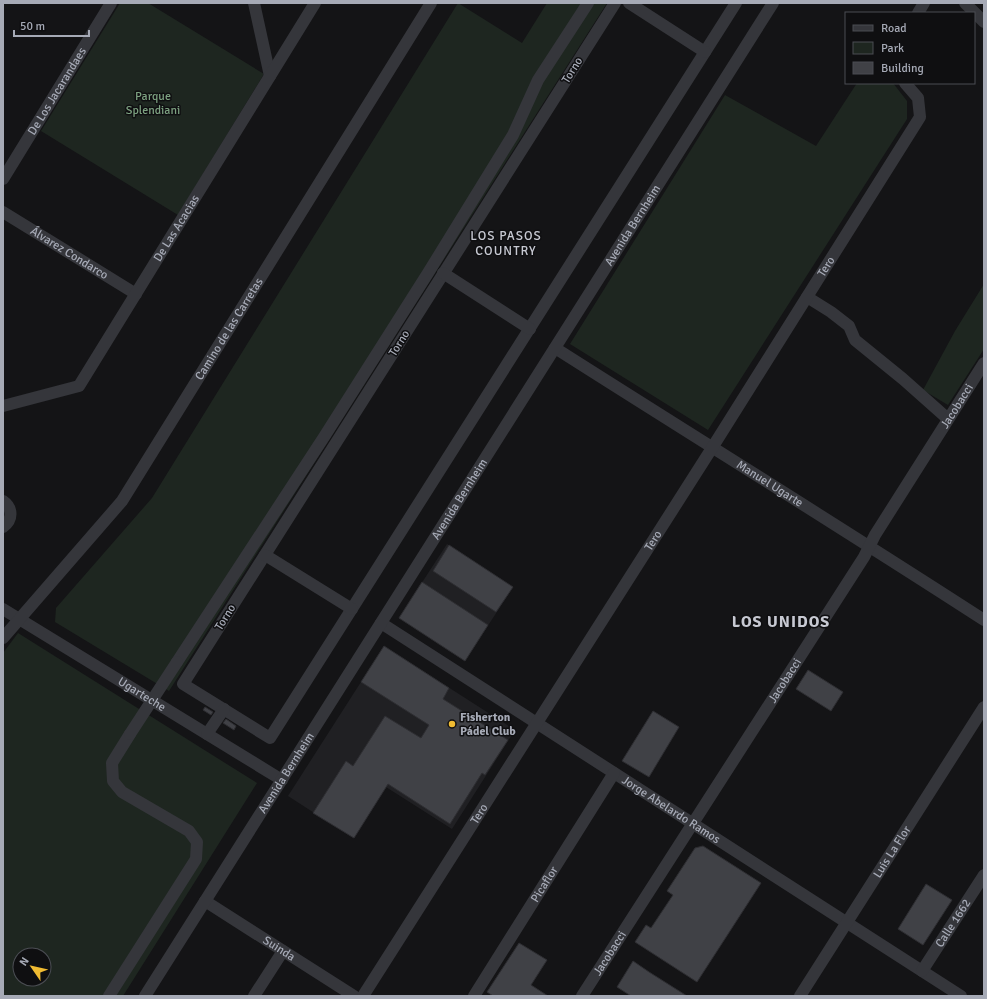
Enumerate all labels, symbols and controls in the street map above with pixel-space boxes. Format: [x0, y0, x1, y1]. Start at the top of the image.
scale bar [14, 12, 89, 38]
legend [845, 12, 975, 84]
text: 50 m [20, 19, 45, 34]
text: Road [881, 21, 907, 36]
text: Park [881, 41, 904, 56]
street label: De Los Jacarandaes [25, 45, 90, 138]
street label: Torno [559, 54, 586, 86]
text: Building [881, 61, 924, 76]
park label: Parque Splendiani [126, 89, 180, 118]
street label: Avenida Bernheim [602, 182, 664, 269]
street label: De Las Acacias [150, 192, 203, 265]
street label: Álvarez Condarco [27, 224, 111, 283]
district label: LOS PASOS COUNTRY [470, 228, 542, 259]
street label: Tero [814, 254, 838, 280]
street label: Camino de las Carretas [192, 275, 267, 383]
street label: Torno [386, 327, 413, 359]
street label: Jacobacci [937, 381, 977, 431]
street label: Avenida Bernheim [429, 456, 491, 543]
street label: Manuel Ugarte [733, 457, 806, 511]
street label: Tero [641, 528, 666, 554]
street label: Torno [212, 601, 239, 633]
district label: LOS UNIDOS [732, 612, 830, 632]
street label: Jacobacci [765, 656, 805, 706]
street label: Ugarteche [115, 674, 168, 715]
place label: Fisherton Pádel Club [460, 710, 516, 739]
marker: Fisherton Pádel Club [447, 719, 457, 729]
street label: Avenida Bernheim [255, 730, 318, 816]
street label: Jorge Abelardo Ramos [619, 773, 723, 847]
street label: Tero [467, 801, 492, 827]
street label: Luis La Flor [870, 823, 915, 881]
street label: Picaflor [528, 863, 562, 905]
street label: Calle 1662 [932, 896, 974, 950]
street label: Jacobacci [590, 928, 630, 978]
street label: Suinda [260, 933, 298, 965]
north arrow [12, 947, 52, 987]
text: N [17, 955, 32, 968]

